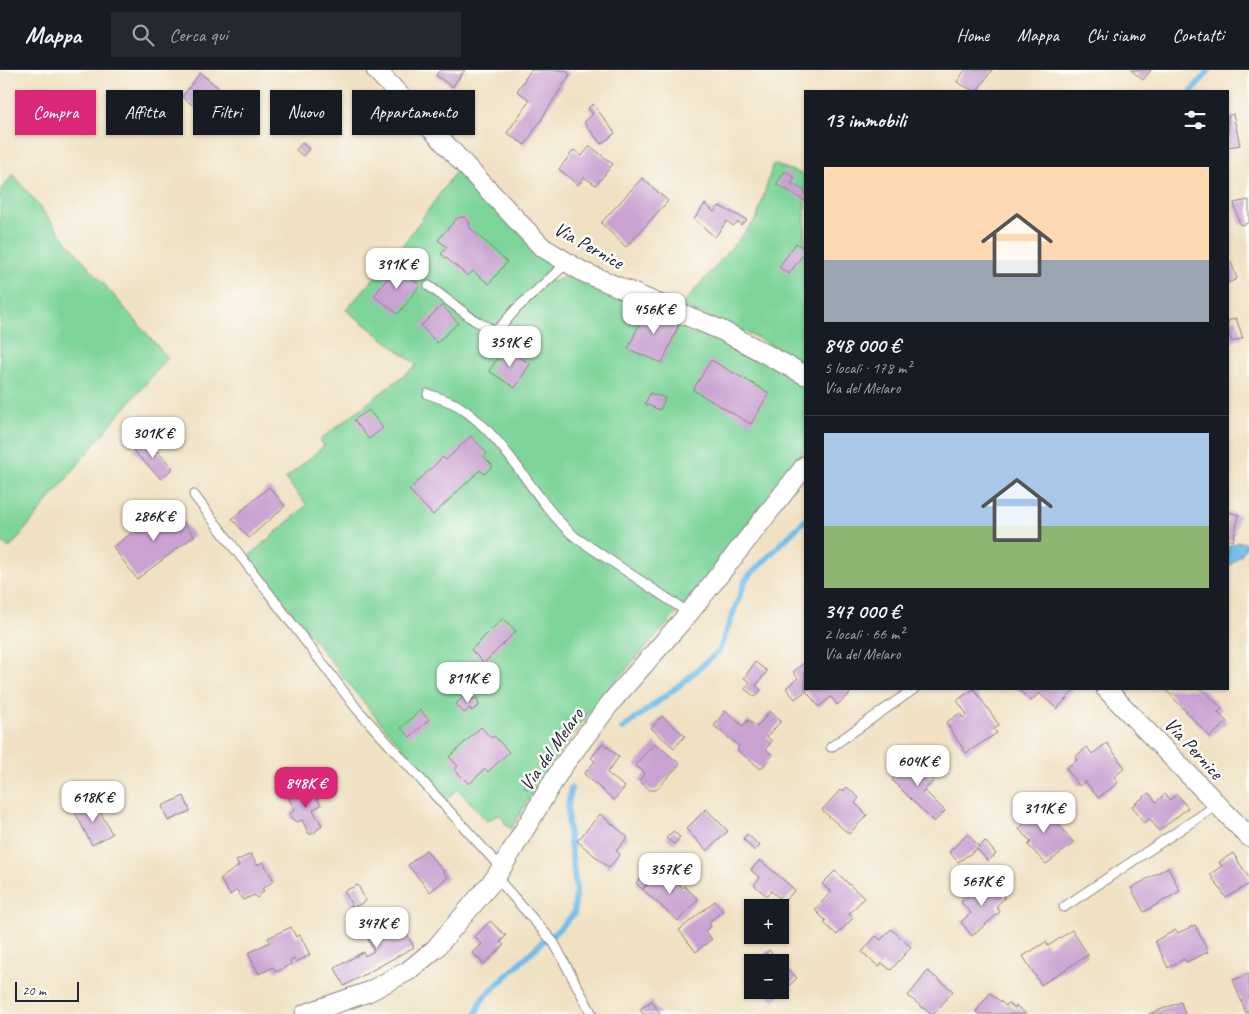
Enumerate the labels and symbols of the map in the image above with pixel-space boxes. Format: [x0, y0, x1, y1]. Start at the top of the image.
street label: Via Pernice [550, 216, 629, 275]
pin: 391K € [356, 248, 438, 290]
pin: 456K € [613, 292, 695, 335]
pin: 359K € [469, 326, 551, 368]
pin: 301K € [112, 416, 194, 459]
pin: 286K € [113, 500, 195, 542]
pin: 811K € [427, 662, 509, 704]
street label: Via del Melaro [514, 702, 590, 796]
street label: Via Pernice [1159, 712, 1230, 786]
pin: 604K € [877, 744, 959, 787]
pin: 848K € [265, 766, 347, 809]
pin: 618K € [52, 780, 134, 823]
pin: 311K € [1003, 792, 1085, 834]
pin: 357K € [629, 852, 711, 895]
pin: 567K € [941, 864, 1023, 907]
pin: 347K € [336, 906, 418, 949]
scale bar [15, 979, 79, 1002]

